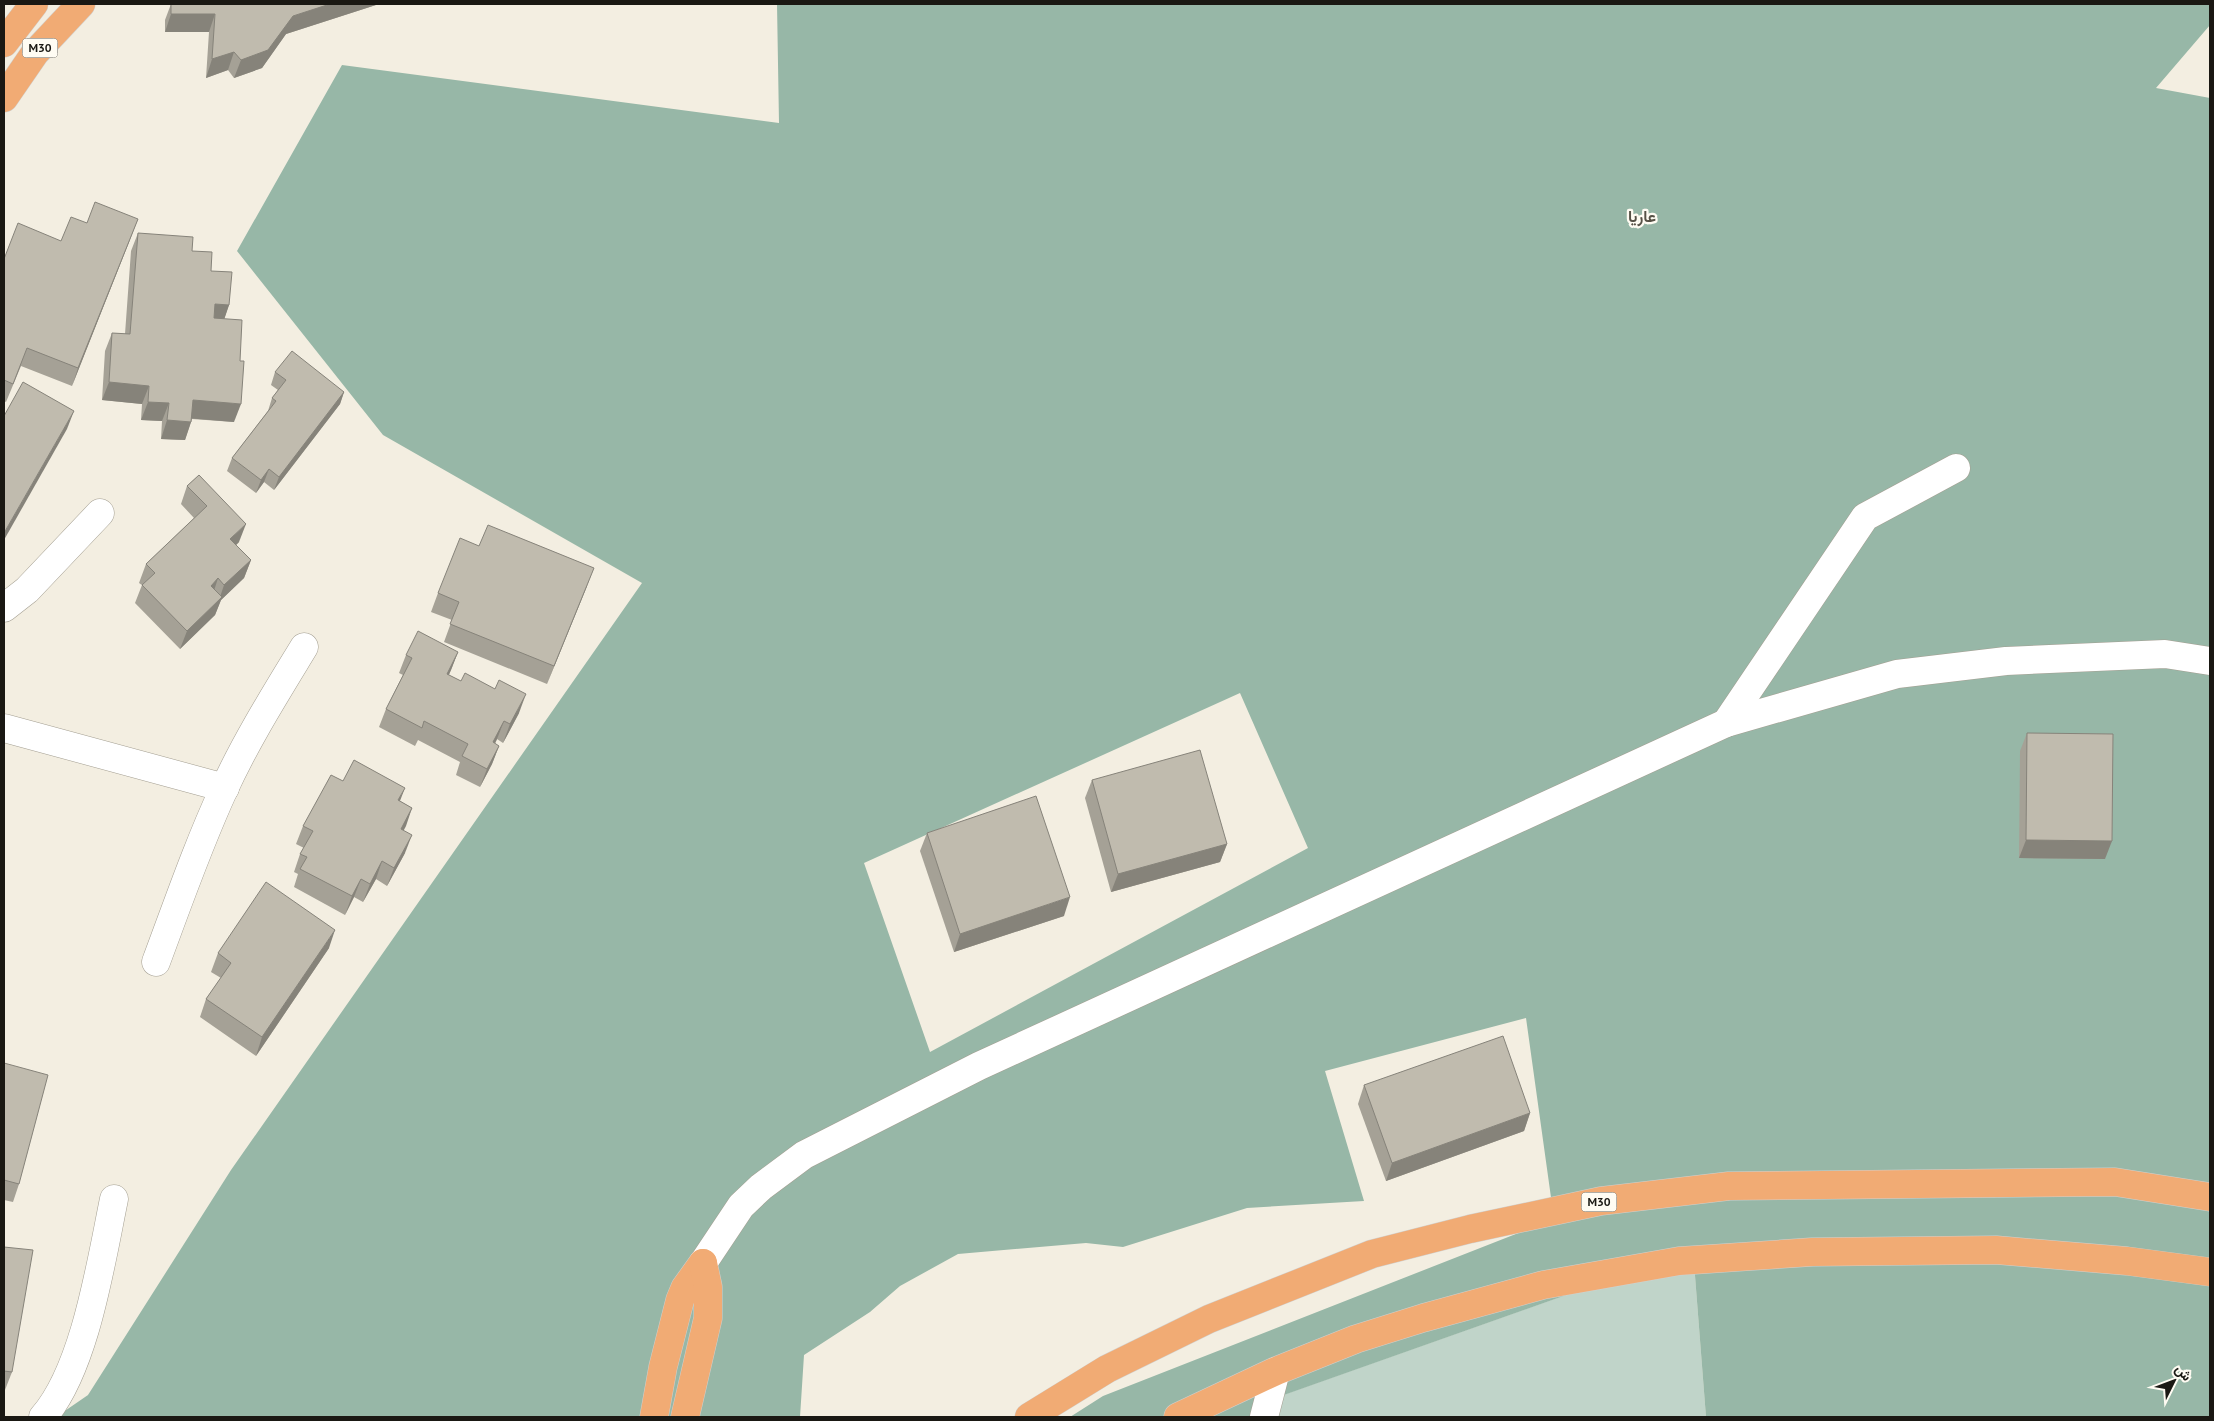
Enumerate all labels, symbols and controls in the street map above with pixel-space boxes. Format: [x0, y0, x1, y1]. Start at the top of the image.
road number: M30 [22, 38, 58, 58]
district label: عاريا [1628, 206, 1656, 227]
road number: M30 [1582, 1192, 1616, 1212]
north arrow [2149, 1356, 2199, 1406]
text: ش [2171, 1360, 2196, 1385]

